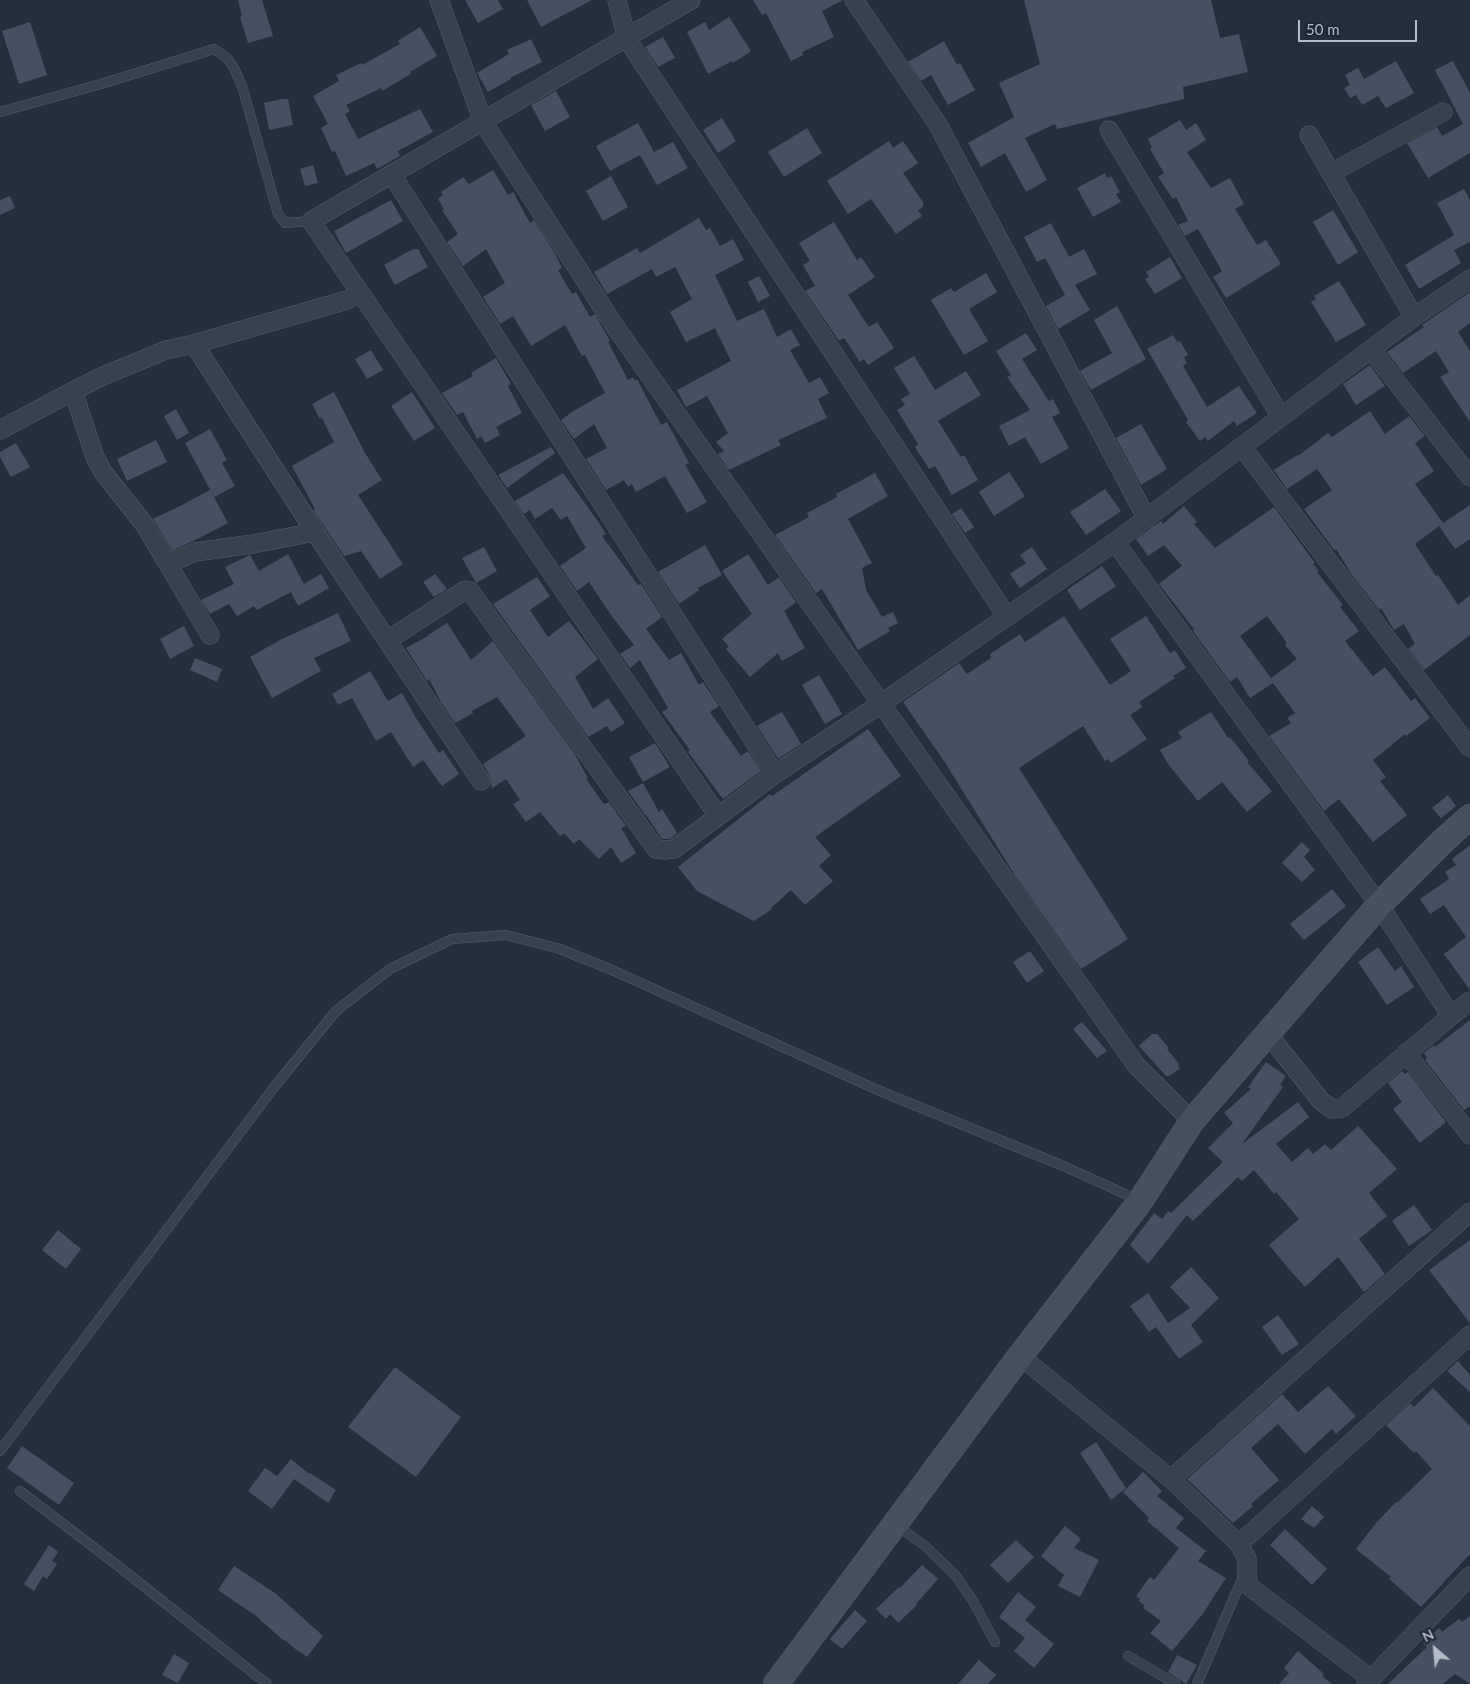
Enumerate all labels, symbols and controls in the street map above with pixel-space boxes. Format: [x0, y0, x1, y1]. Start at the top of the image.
scale bar [1300, 10, 1419, 42]
text: 50 m [1306, 20, 1340, 38]
north arrow [1410, 1624, 1460, 1674]
text: N [1419, 1625, 1437, 1645]

